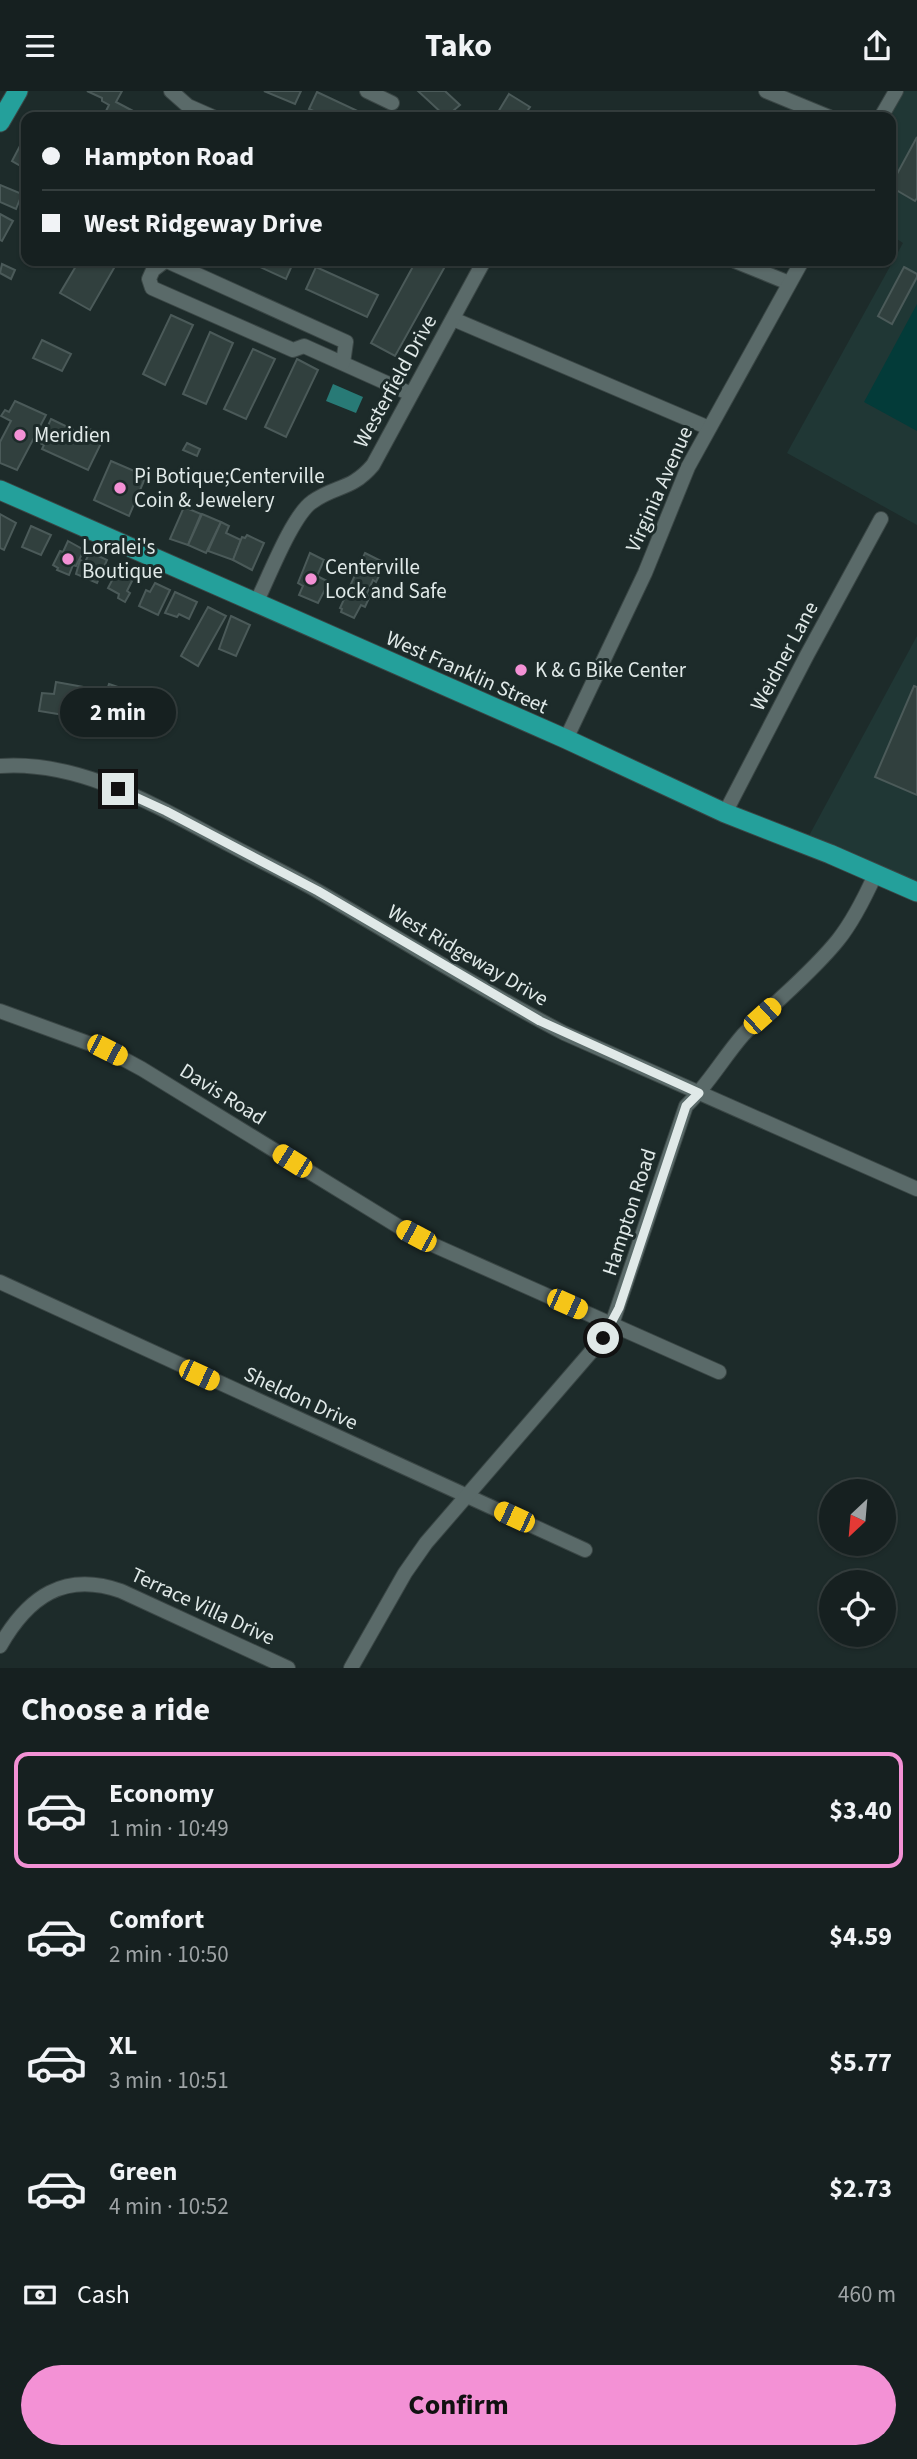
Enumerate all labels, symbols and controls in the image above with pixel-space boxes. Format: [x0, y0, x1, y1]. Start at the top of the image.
text: Tako [425, 23, 492, 69]
icon: menu [21, 27, 59, 65]
icon: share [858, 27, 896, 65]
text: Hampton Road [84, 138, 254, 175]
text: West Ridgeway Drive [84, 205, 323, 242]
street label: Westerfield Drive [346, 309, 444, 453]
place label: Meridien [34, 420, 111, 450]
street label: Virginia Avenue [618, 421, 700, 557]
marker: Meridien [12, 427, 28, 443]
place label: Pi Botique;Centerville Coin & Jewelery [134, 461, 325, 515]
marker: Pi Botique;Centerville Coin & Jewelery [112, 480, 128, 496]
place label: Loralei's Boutique [82, 532, 163, 586]
marker: Loralei's Boutique [60, 551, 76, 567]
place label: Centerville Lock and Safe [325, 552, 447, 606]
marker: Centerville Lock and Safe [303, 571, 319, 587]
street label: Weidner Lane [743, 596, 825, 716]
street label: West Franklin Street [381, 623, 553, 721]
place label: K & G Bike Center [535, 655, 687, 685]
marker: K & G Bike Center [513, 662, 529, 678]
callout: 2 min [60, 687, 176, 737]
text: 2 min [90, 696, 146, 729]
route end [102, 773, 134, 805]
street label: West Ridgeway Drive [382, 897, 554, 1013]
car [740, 994, 785, 1038]
car [84, 1031, 131, 1069]
street label: Davis Road [174, 1056, 272, 1132]
car [269, 1141, 316, 1181]
street label: Hampton Road [594, 1145, 664, 1279]
car [393, 1217, 440, 1255]
car [544, 1286, 591, 1322]
route start [587, 1322, 619, 1354]
car [176, 1357, 223, 1393]
street label: Sheldon Drive [239, 1358, 363, 1438]
north arrow [819, 1479, 896, 1556]
map controls [819, 1479, 896, 1647]
car [491, 1499, 538, 1535]
street label: Terrace Villa Drive [126, 1560, 280, 1652]
button: locate [819, 1570, 896, 1647]
text: Choose a ride [21, 1687, 210, 1733]
text: Economy [109, 1775, 214, 1812]
icon: car [25, 1779, 88, 1842]
text: $3.40 [829, 1792, 892, 1829]
text: 1 min · 10:49 [109, 1812, 229, 1845]
text: Comfort [109, 1901, 204, 1938]
icon: car [25, 1905, 88, 1968]
text: $4.59 [829, 1918, 892, 1955]
text: 2 min · 10:50 [109, 1938, 229, 1971]
text: XL [109, 2027, 137, 2064]
icon: car [25, 2031, 88, 2094]
text: $5.77 [829, 2044, 892, 2081]
text: 3 min · 10:51 [109, 2064, 229, 2097]
text: Green [109, 2153, 177, 2190]
icon: car [25, 2157, 88, 2220]
text: $2.73 [829, 2170, 892, 2207]
text: 4 min · 10:52 [109, 2190, 229, 2223]
icon: cash [21, 2276, 59, 2314]
text: Cash [77, 2276, 130, 2313]
text: 460 m [838, 2278, 896, 2311]
button: Confirm [21, 2365, 896, 2445]

